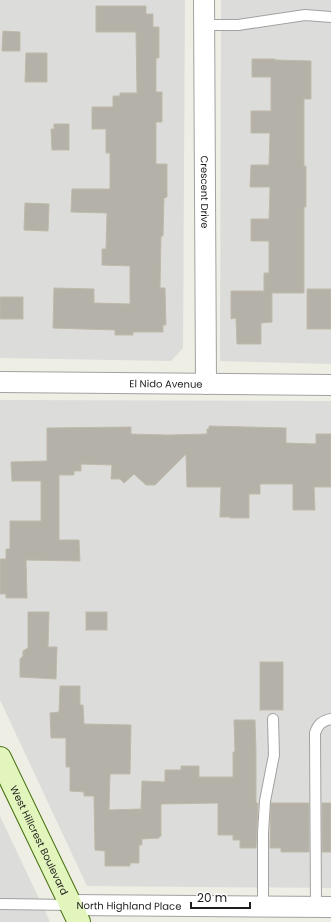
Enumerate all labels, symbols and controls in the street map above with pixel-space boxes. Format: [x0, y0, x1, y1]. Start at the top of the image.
street label: Crescent Drive [197, 155, 213, 229]
street label: El Nido Avenue [129, 376, 203, 391]
street label: West Hillcrest Boulevard [7, 783, 72, 897]
scale bar [191, 884, 250, 910]
text: 20 m [197, 889, 227, 906]
street label: North Highland Place [77, 898, 181, 913]

